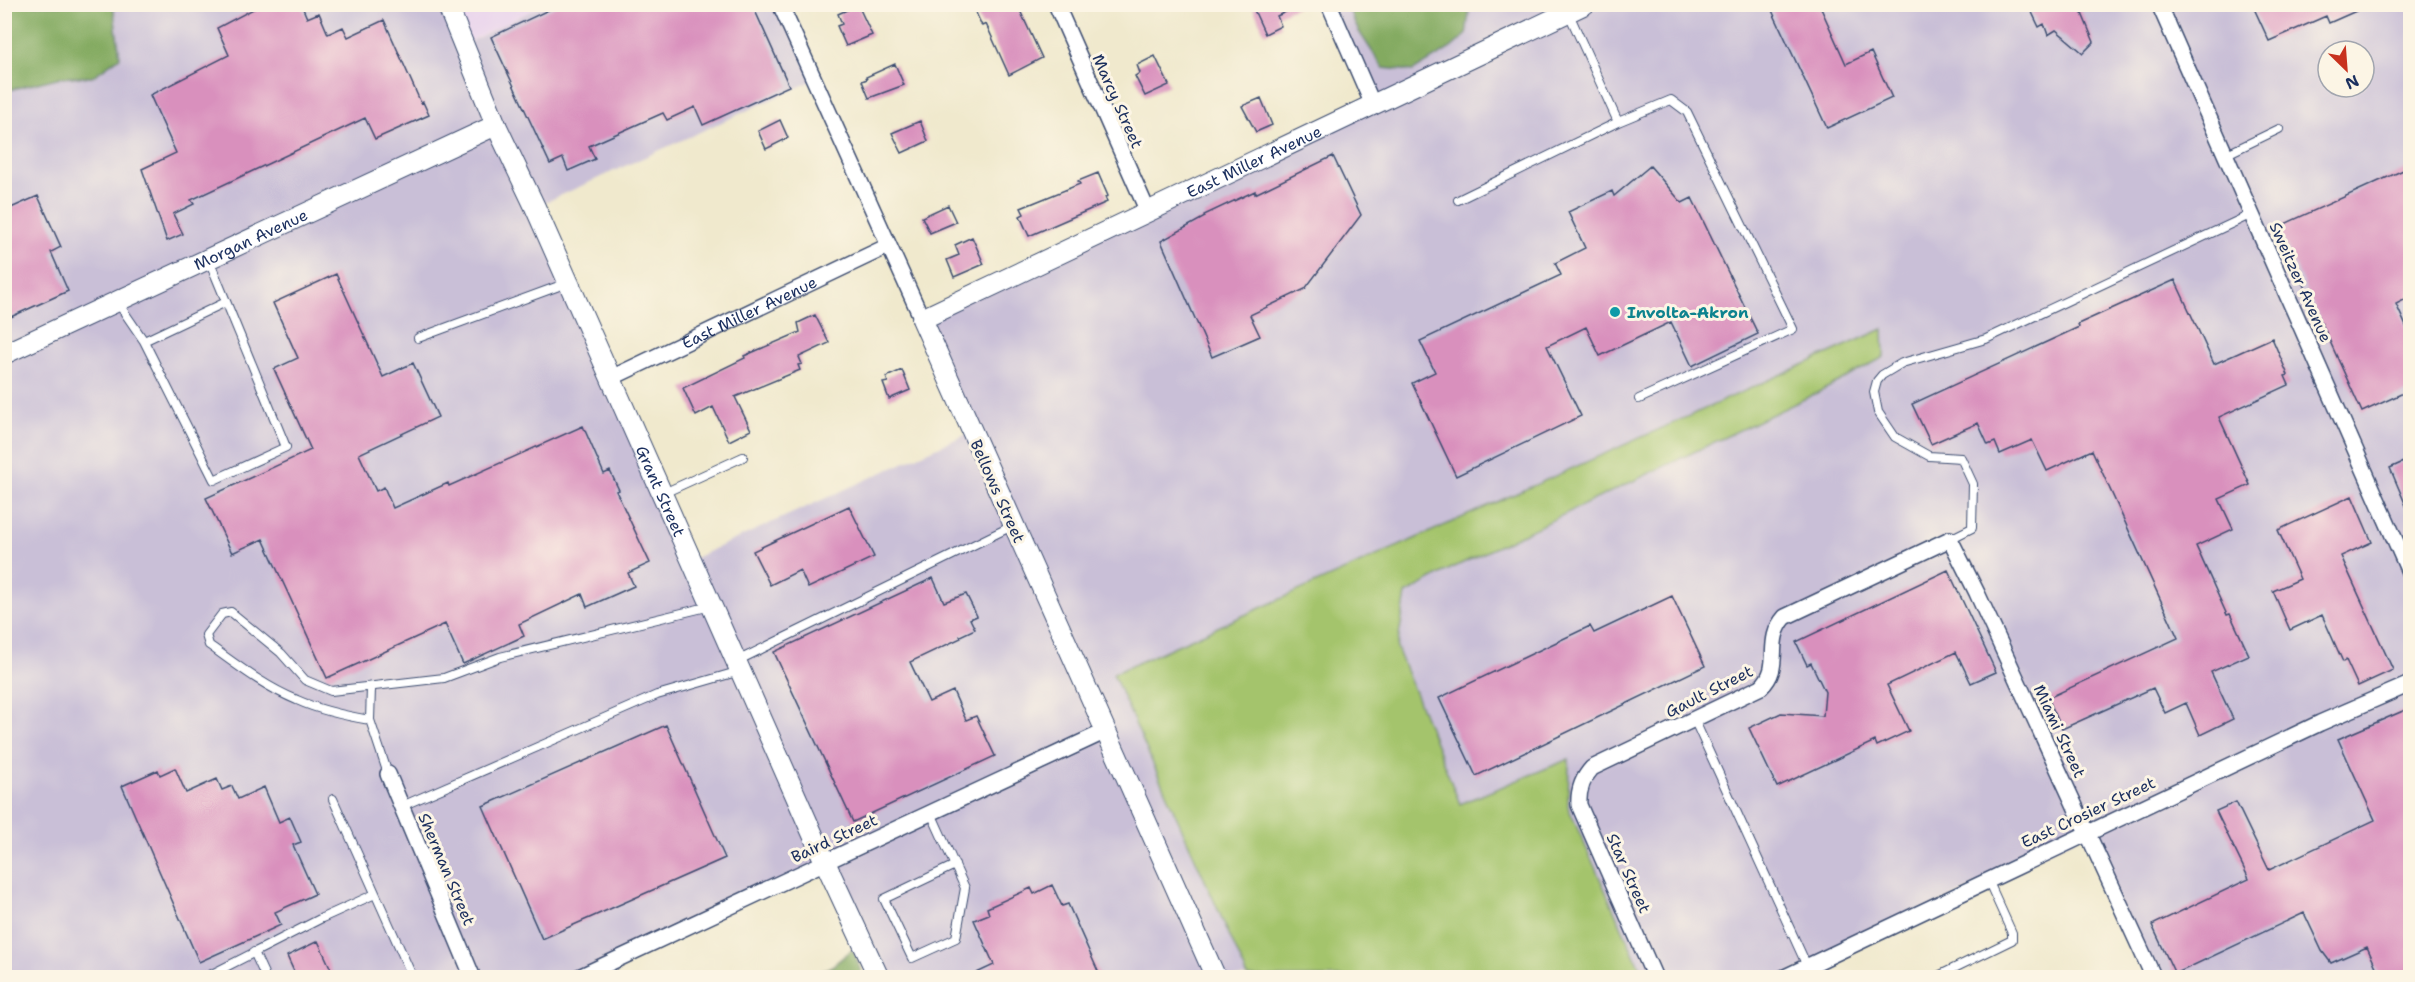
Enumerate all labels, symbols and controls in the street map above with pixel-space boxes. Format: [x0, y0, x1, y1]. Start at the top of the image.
north arrow [2316, 39, 2376, 99]
street label: Marcy Street [1087, 51, 1148, 152]
text: N [2342, 70, 2362, 94]
street label: East Miller Avenue [1183, 121, 1325, 203]
street label: Morgan Avenue [191, 204, 311, 275]
street label: Sweitzer Avenue [2265, 219, 2336, 346]
street label: East Miller Avenue [678, 271, 820, 354]
place label: Involta-Akron [1627, 302, 1749, 323]
marker: Involta-Akron [1608, 305, 1622, 319]
street label: Bellows Street [965, 436, 1030, 546]
street label: Grant Street [631, 442, 690, 540]
street label: Gault Street [1662, 660, 1756, 722]
street label: Miami Street [2029, 681, 2090, 781]
street label: East Crosier Street [2018, 772, 2159, 853]
street label: Baird Street [788, 809, 881, 868]
street label: Sherman Street [413, 810, 480, 929]
street label: Star Street [1602, 830, 1655, 916]

